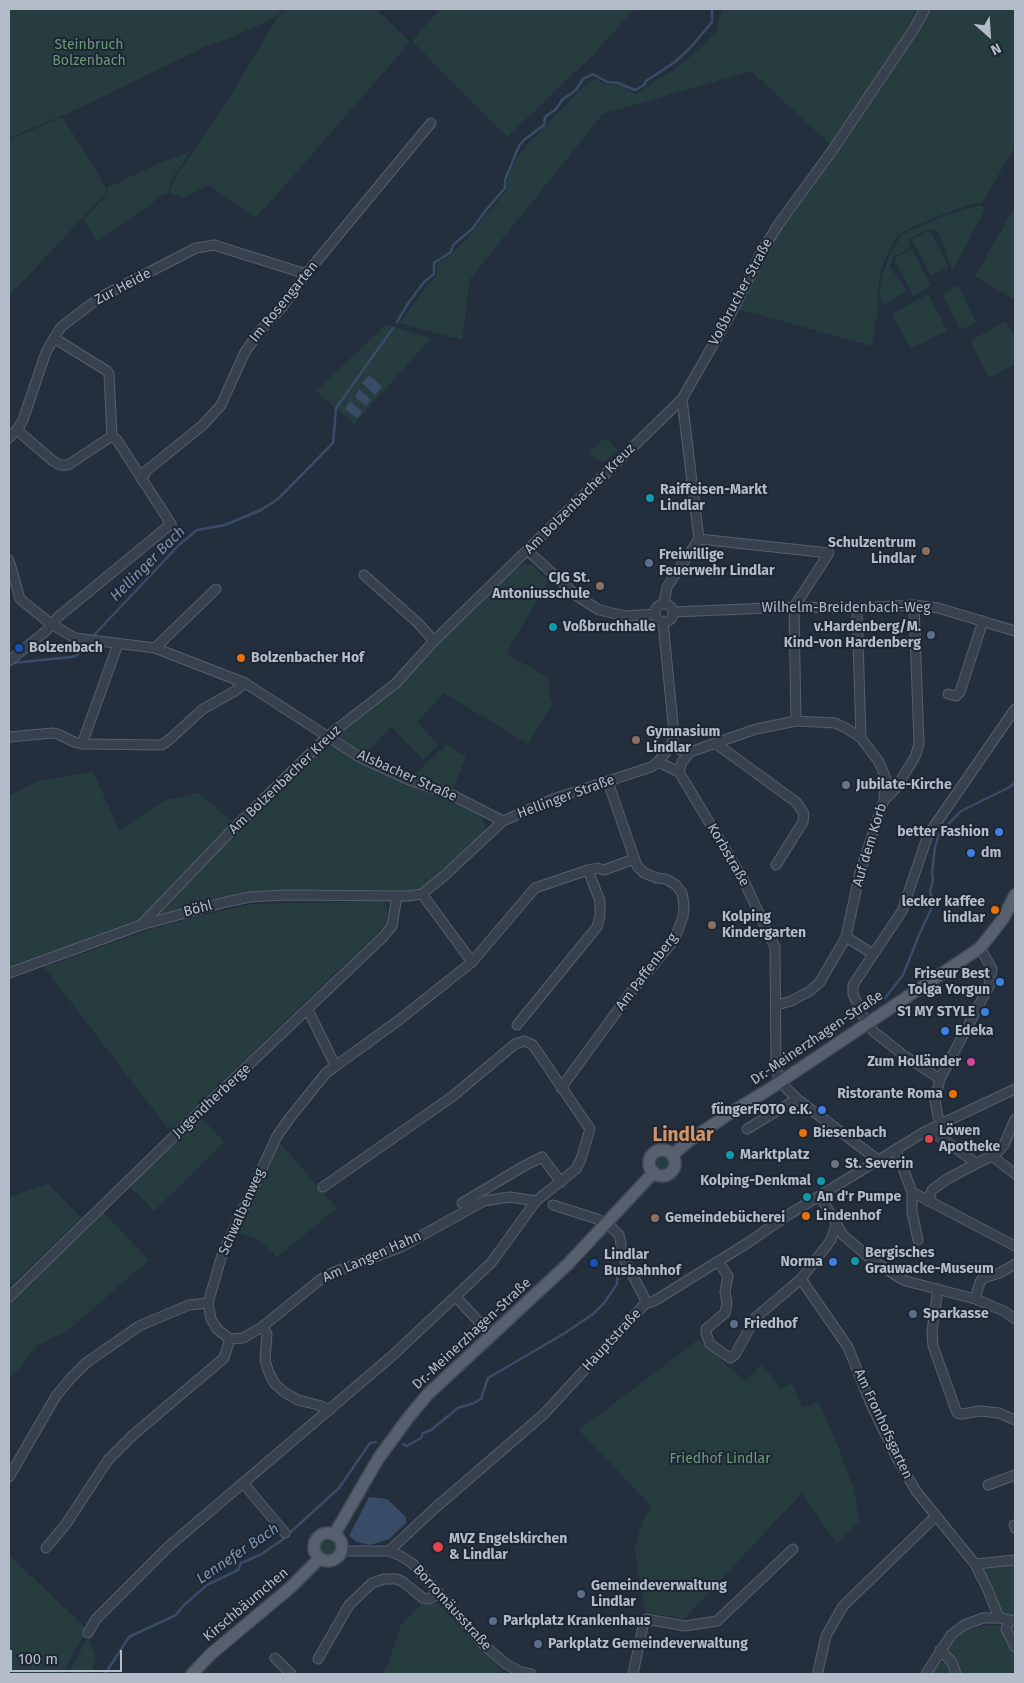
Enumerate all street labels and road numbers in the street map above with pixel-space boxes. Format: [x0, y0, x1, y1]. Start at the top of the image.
street label: Voßbrucher Straße [706, 236, 776, 348]
street label: Im Rosengarten [246, 258, 322, 346]
street label: Zur Heide [92, 265, 154, 309]
street label: Am Bolzenbacher Kreuz [521, 440, 639, 558]
street label: Wilhelm-Breidenbach-Weg [761, 600, 931, 616]
street label: Am Bolzenbacher Kreuz [226, 722, 344, 838]
street label: Alsbacher Straße [355, 747, 459, 805]
street label: Hellinger Straße [515, 772, 617, 822]
street label: Auf dem Korb [849, 801, 891, 889]
street label: Korbstraße [703, 820, 753, 890]
street label: Böhl [182, 897, 214, 921]
street label: Am Paffenberg [613, 930, 681, 1014]
street label: Dr.-Meinerzhagen-Straße [748, 987, 886, 1089]
street label: Jugendherberge [169, 1061, 255, 1141]
street label: Schwalbenweg [215, 1166, 269, 1258]
street label: Am Langen Hahn [320, 1228, 424, 1286]
street label: Dr.-Meinerzhagen-Straße [409, 1275, 535, 1393]
street label: Hauptstraße [579, 1305, 645, 1375]
street label: Am Fronhofsgarten [850, 1366, 916, 1482]
street label: Borromäusstraße [409, 1562, 495, 1654]
street label: Kirschbäumchen [200, 1565, 292, 1645]

